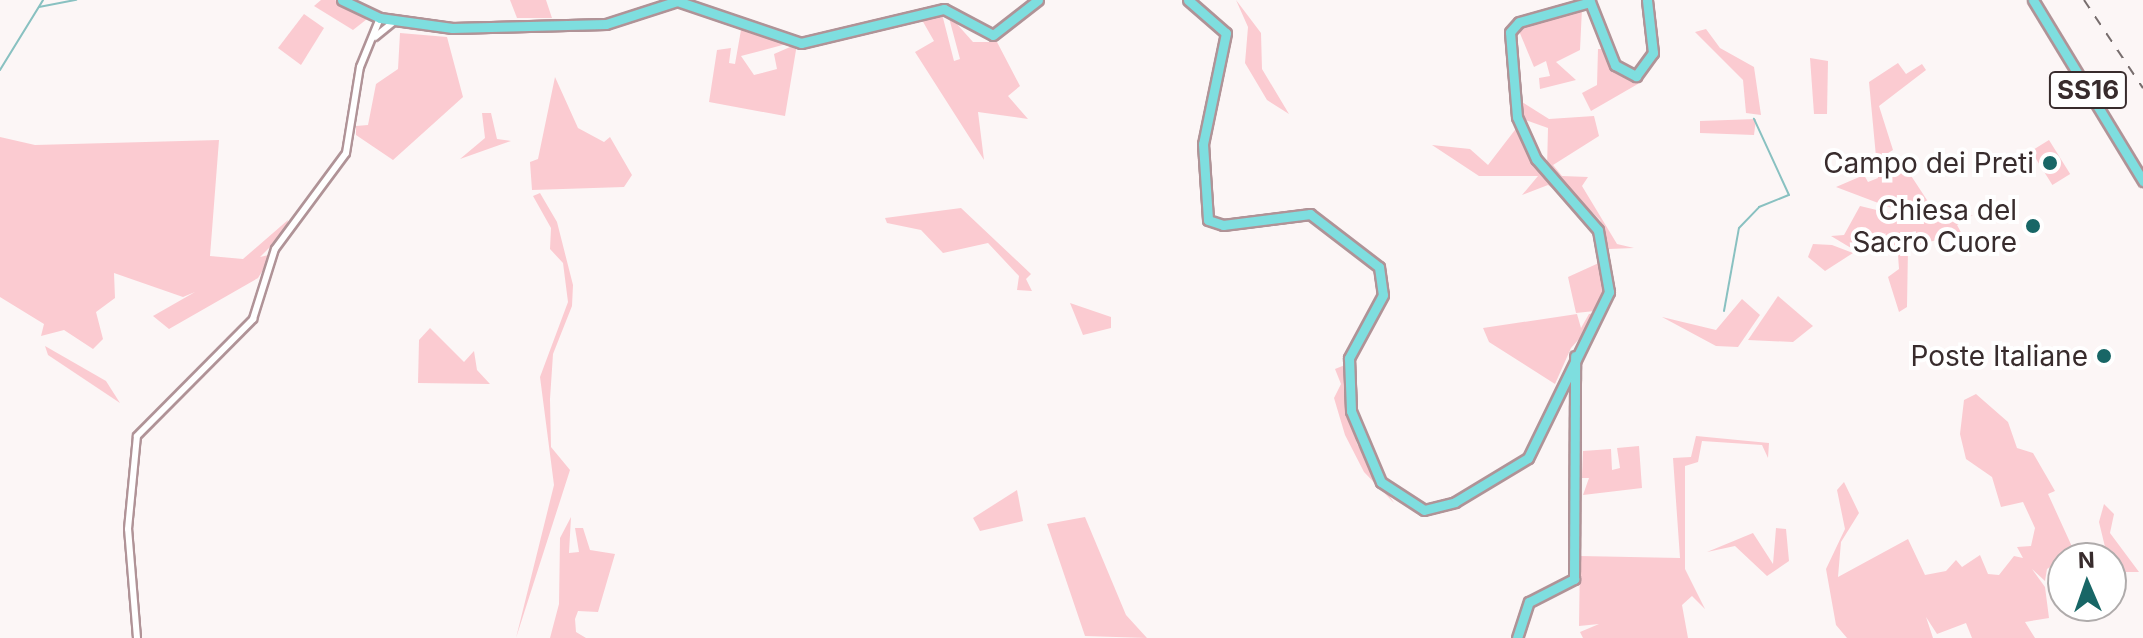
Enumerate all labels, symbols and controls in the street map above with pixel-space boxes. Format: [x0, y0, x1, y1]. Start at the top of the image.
road number: SS16 [2048, 68, 2128, 112]
place label: Campo dei Preti [1823, 146, 2034, 180]
marker: Campo dei Preti [2041, 154, 2059, 172]
place label: Chiesa del Sacro Cuore [1852, 193, 2017, 259]
marker: Chiesa del Sacro Cuore [2024, 217, 2042, 235]
place label: Poste Italiane [1911, 339, 2088, 373]
marker: Poste Italiane [2095, 347, 2113, 365]
north arrow [2047, 542, 2127, 622]
text: N [2077, 547, 2095, 573]

